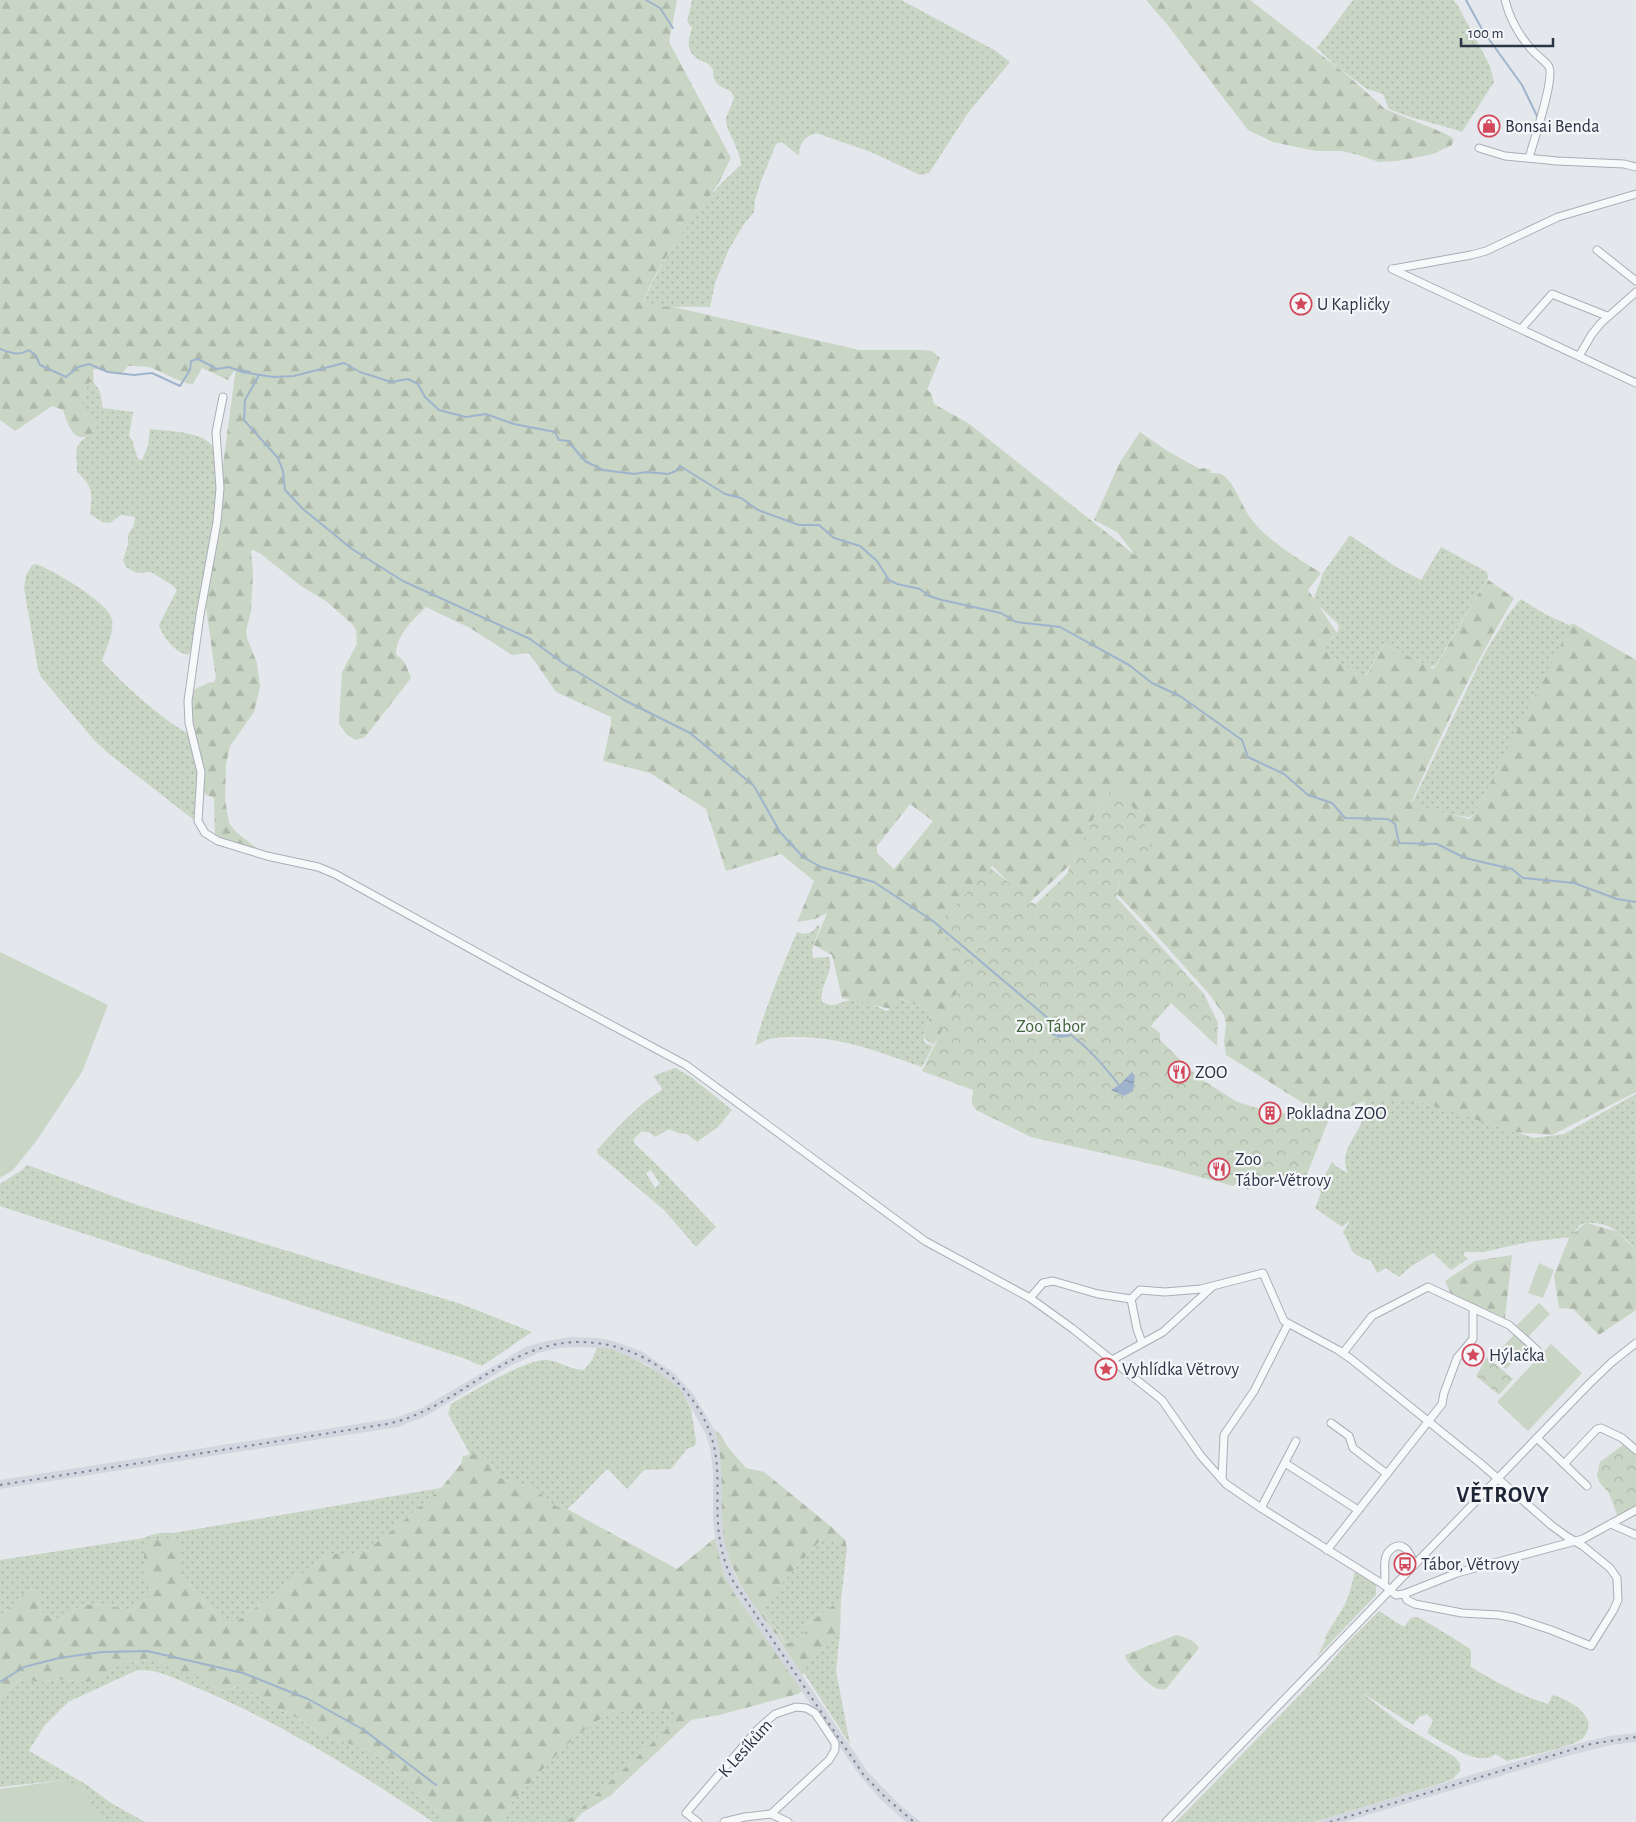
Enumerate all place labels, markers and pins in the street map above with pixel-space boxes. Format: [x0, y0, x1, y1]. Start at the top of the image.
shop icon: Bonsai Benda [1477, 114, 1501, 138]
place label: Bonsai Benda [1505, 118, 1599, 136]
place icon: U Kapličky [1289, 292, 1313, 316]
place label: U Kapličky [1317, 296, 1390, 314]
restaurant icon: ZOO [1167, 1060, 1191, 1084]
place label: ZOO [1195, 1064, 1227, 1082]
building icon: Pokladna ZOO [1258, 1101, 1282, 1125]
place label: Pokladna ZOO [1286, 1105, 1387, 1123]
place label: Zoo Tábor-Větrovy [1235, 1151, 1332, 1190]
restaurant icon: Zoo Tábor-Větrovy [1207, 1157, 1231, 1181]
place icon: Hýlačka [1461, 1343, 1485, 1367]
place label: Hýlačka [1489, 1347, 1545, 1365]
place icon: Vyhlídka Větrovy [1094, 1357, 1118, 1381]
place label: Vyhlídka Větrovy [1122, 1361, 1239, 1379]
bus stop icon: Tábor, Větrovy [1393, 1552, 1417, 1576]
place label: Tábor, Větrovy [1421, 1556, 1520, 1574]

